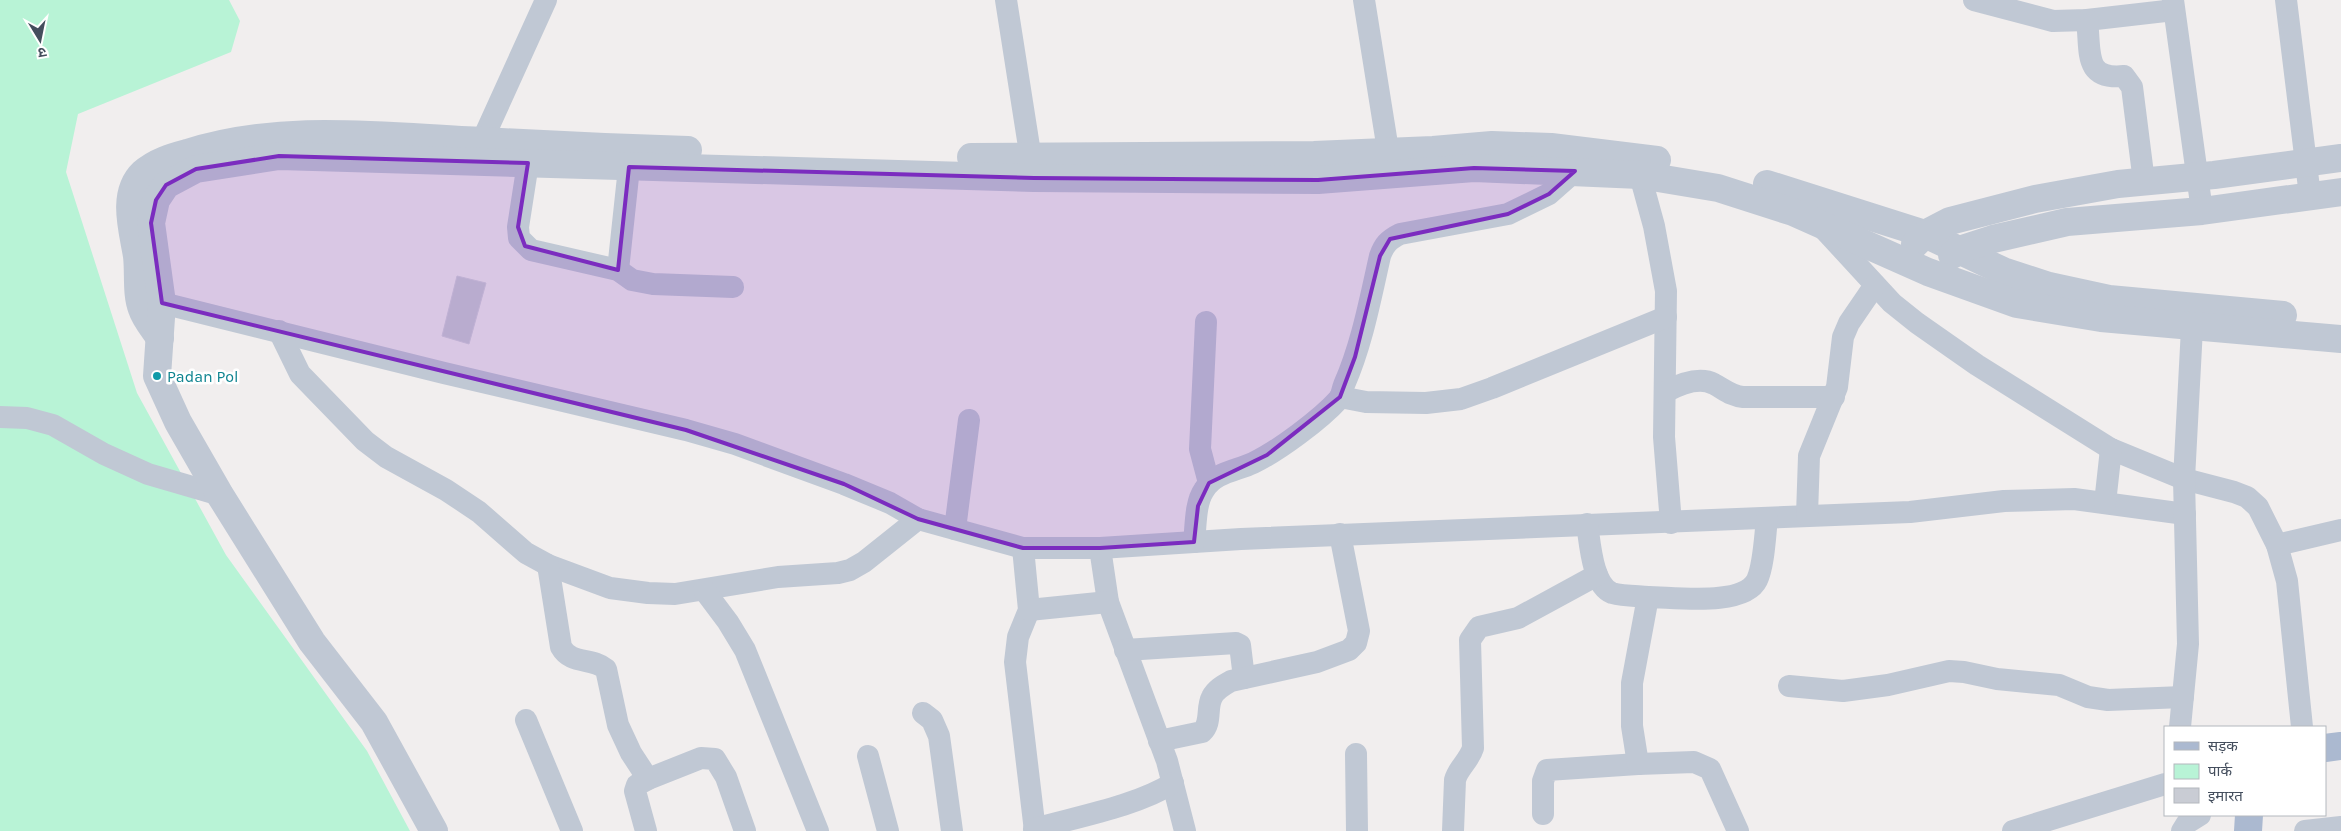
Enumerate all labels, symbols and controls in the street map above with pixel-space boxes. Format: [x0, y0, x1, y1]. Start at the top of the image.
north arrow [15, 15, 65, 65]
text: उ [36, 43, 48, 62]
place label: Padan Pol [167, 367, 239, 386]
marker: Padan Pol [151, 370, 163, 382]
legend [2164, 726, 2326, 816]
text: सड़क [2208, 737, 2238, 755]
text: पार्क [2208, 762, 2232, 780]
text: इमारत [2208, 787, 2243, 805]

